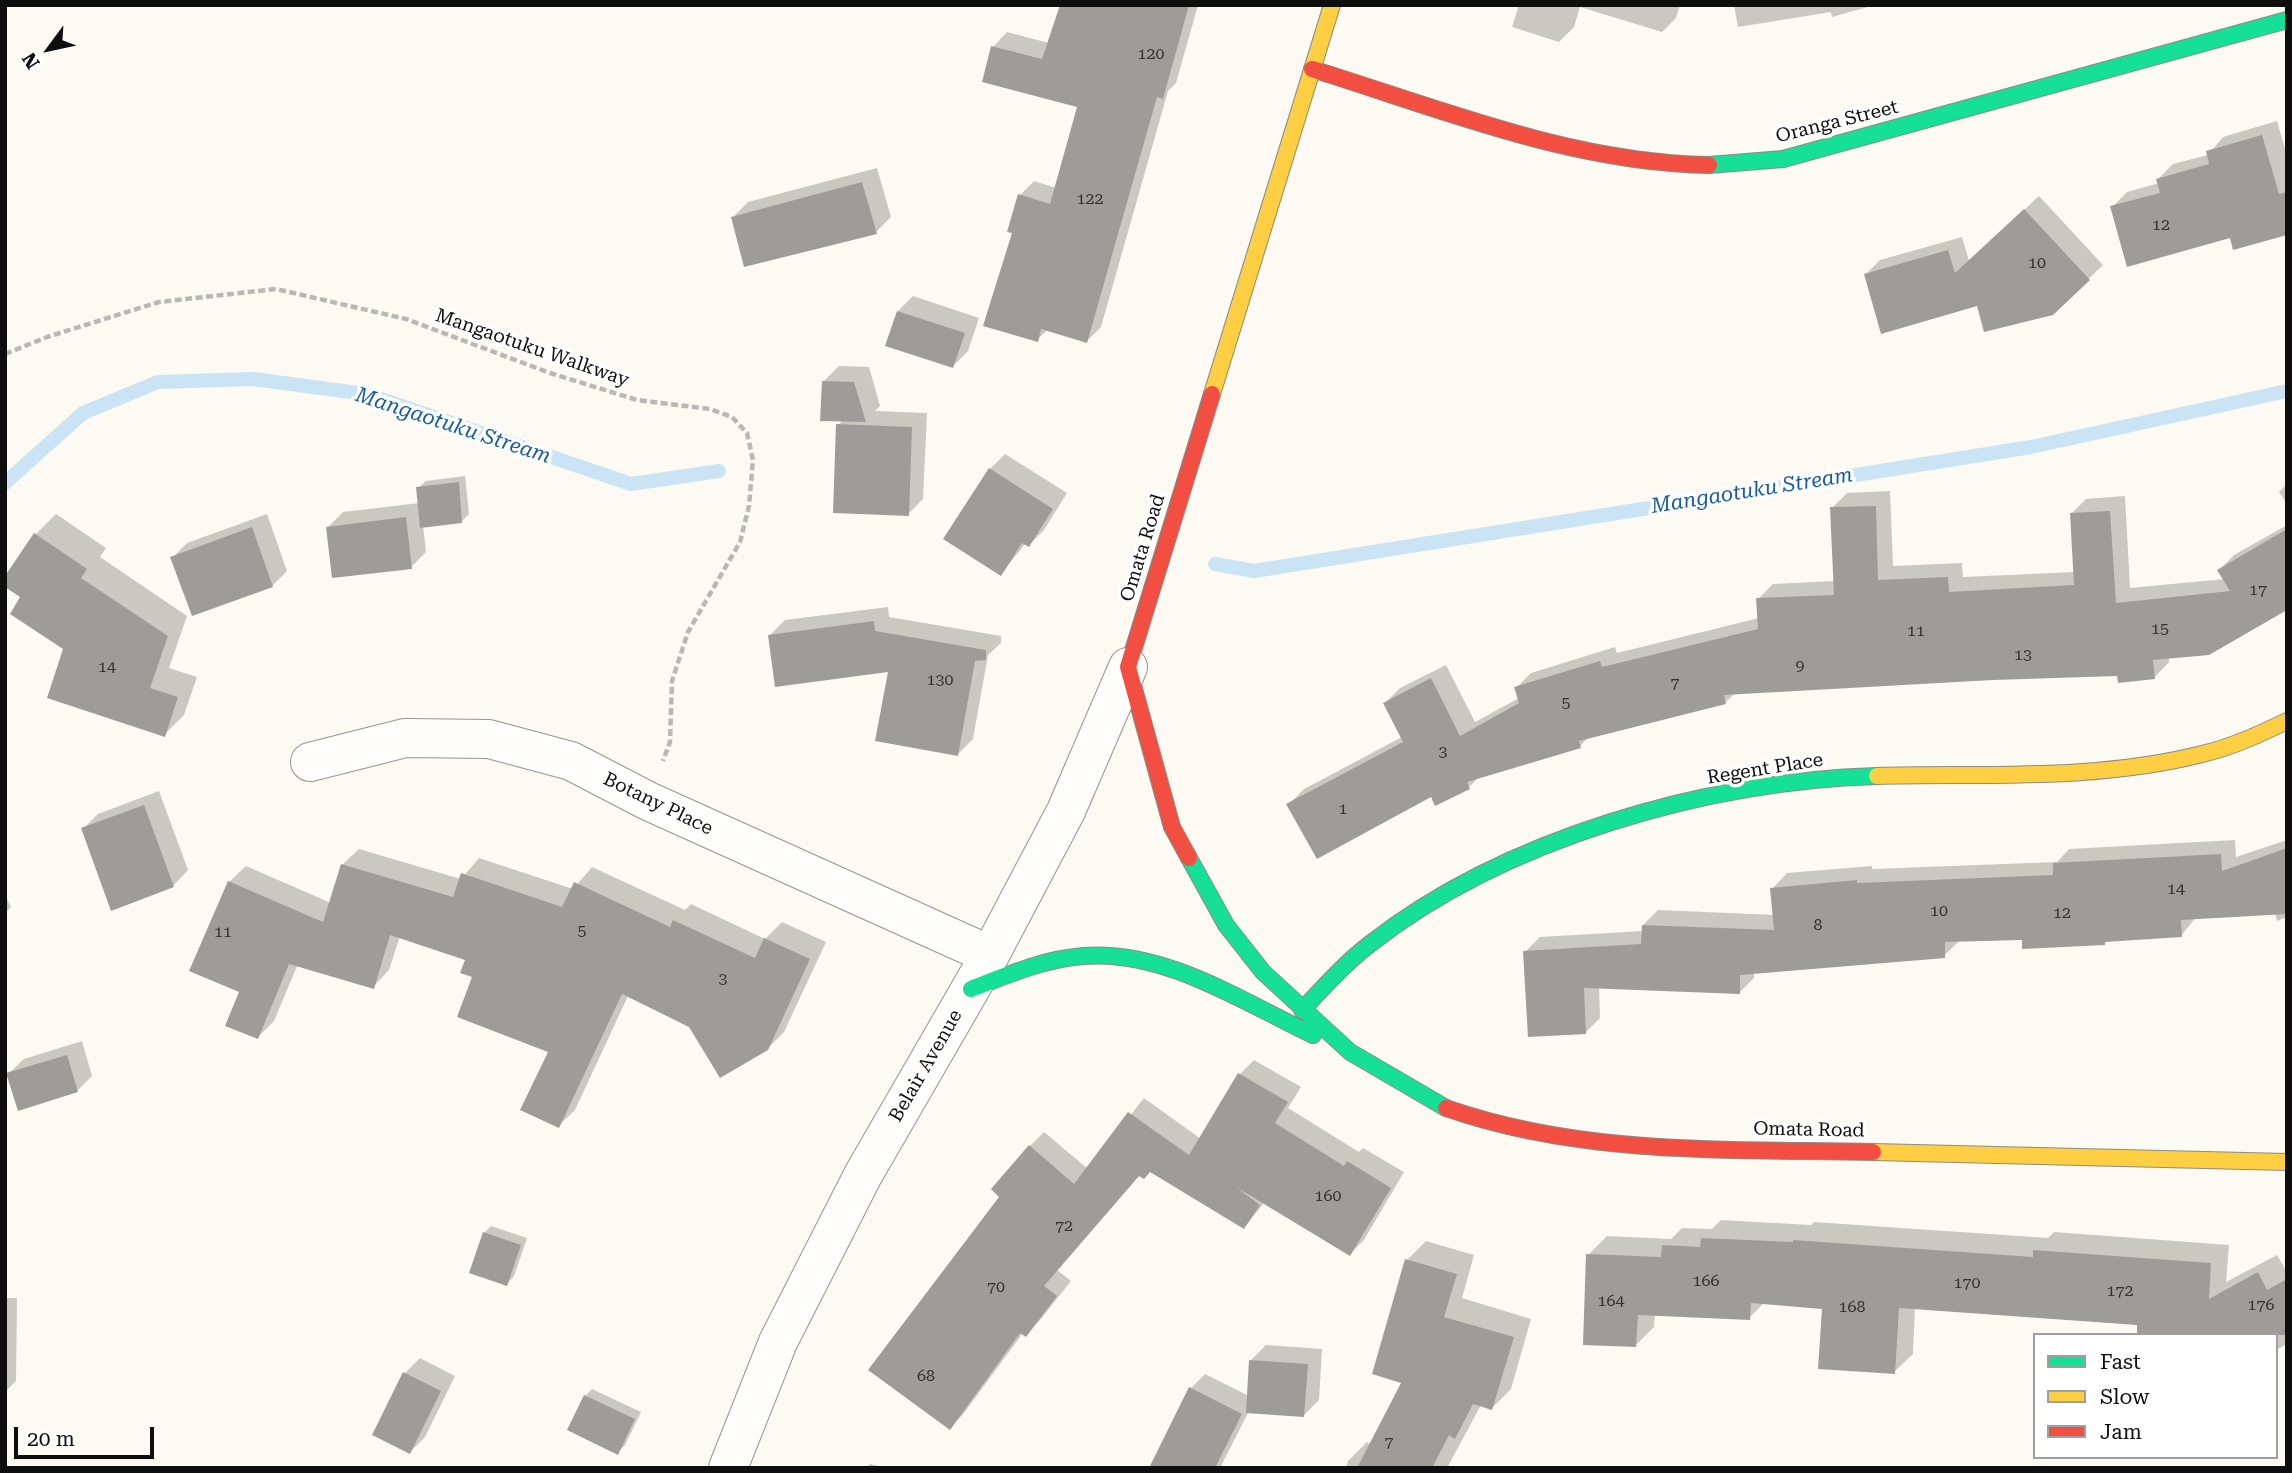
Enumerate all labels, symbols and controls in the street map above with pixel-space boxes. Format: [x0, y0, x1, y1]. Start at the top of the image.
north arrow [14, 14, 84, 84]
house number: 120 [1138, 44, 1164, 64]
text: N [17, 48, 45, 73]
street label: Oranga Street [1773, 96, 1901, 148]
house number: 122 [1077, 189, 1103, 209]
house number: 12 [2152, 215, 2170, 235]
house number: 10 [2028, 253, 2046, 273]
street label: Mangaotuku Walkway [432, 304, 632, 392]
water label: Mangaotuku Stream [352, 383, 554, 469]
water label: Mangaotuku Stream [1649, 463, 1855, 519]
street label: Omata Road [1116, 491, 1170, 605]
house number: 17 [2249, 580, 2267, 600]
house number: 15 [2151, 619, 2169, 639]
house number: 11 [1907, 621, 1925, 641]
house number: 13 [2014, 645, 2032, 665]
house number: 9 [1796, 656, 1804, 676]
house number: 14 [98, 657, 116, 677]
house number: 130 [927, 670, 953, 690]
house number: 7 [1671, 673, 1679, 693]
house number: 5 [1562, 693, 1570, 713]
house number: 3 [1439, 742, 1447, 762]
street label: Regent Place [1705, 749, 1825, 789]
street label: Botany Place [600, 768, 716, 840]
house number: 1 [1339, 799, 1347, 819]
house number: 14 [2167, 879, 2185, 899]
house number: 10 [1930, 901, 1948, 921]
house number: 12 [2053, 903, 2071, 923]
house number: 8 [1814, 915, 1822, 935]
house number: 5 [578, 921, 586, 941]
house number: 11 [214, 922, 232, 942]
house number: 3 [719, 969, 727, 989]
street label: Belair Avenue [885, 1006, 967, 1126]
street label: Omata Road [1753, 1118, 1865, 1142]
house number: 160 [1315, 1186, 1341, 1206]
house number: 72 [1055, 1216, 1073, 1236]
house number: 166 [1693, 1271, 1719, 1291]
house number: 170 [1954, 1273, 1980, 1293]
house number: 70 [987, 1277, 1005, 1297]
house number: 172 [2107, 1281, 2133, 1301]
house number: 164 [1598, 1291, 1624, 1311]
house number: 176 [2248, 1295, 2274, 1315]
house number: 168 [1839, 1297, 1865, 1317]
legend [2033, 1333, 2278, 1459]
text: Fast [2100, 1350, 2141, 1374]
house number: 68 [917, 1366, 935, 1386]
text: Slow [2100, 1385, 2149, 1409]
scale bar [18, 1414, 158, 1458]
text: Jam [2100, 1420, 2142, 1444]
text: 20 m [27, 1427, 75, 1451]
house number: 7 [1385, 1432, 1393, 1452]

